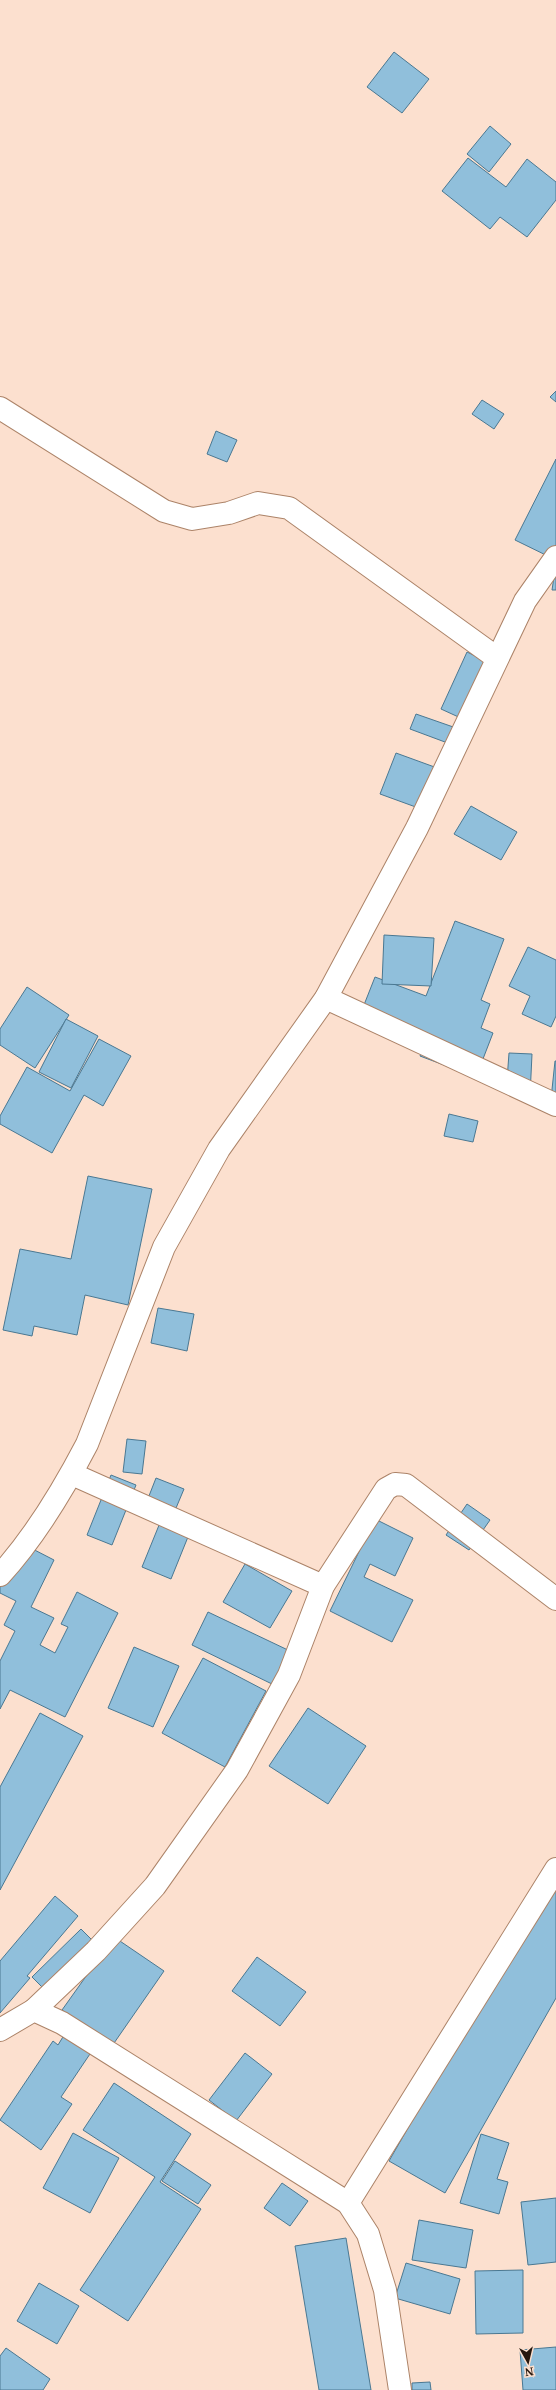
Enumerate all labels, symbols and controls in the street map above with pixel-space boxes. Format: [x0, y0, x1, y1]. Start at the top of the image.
north arrow [508, 2342, 548, 2382]
text: N [524, 2364, 535, 2380]

